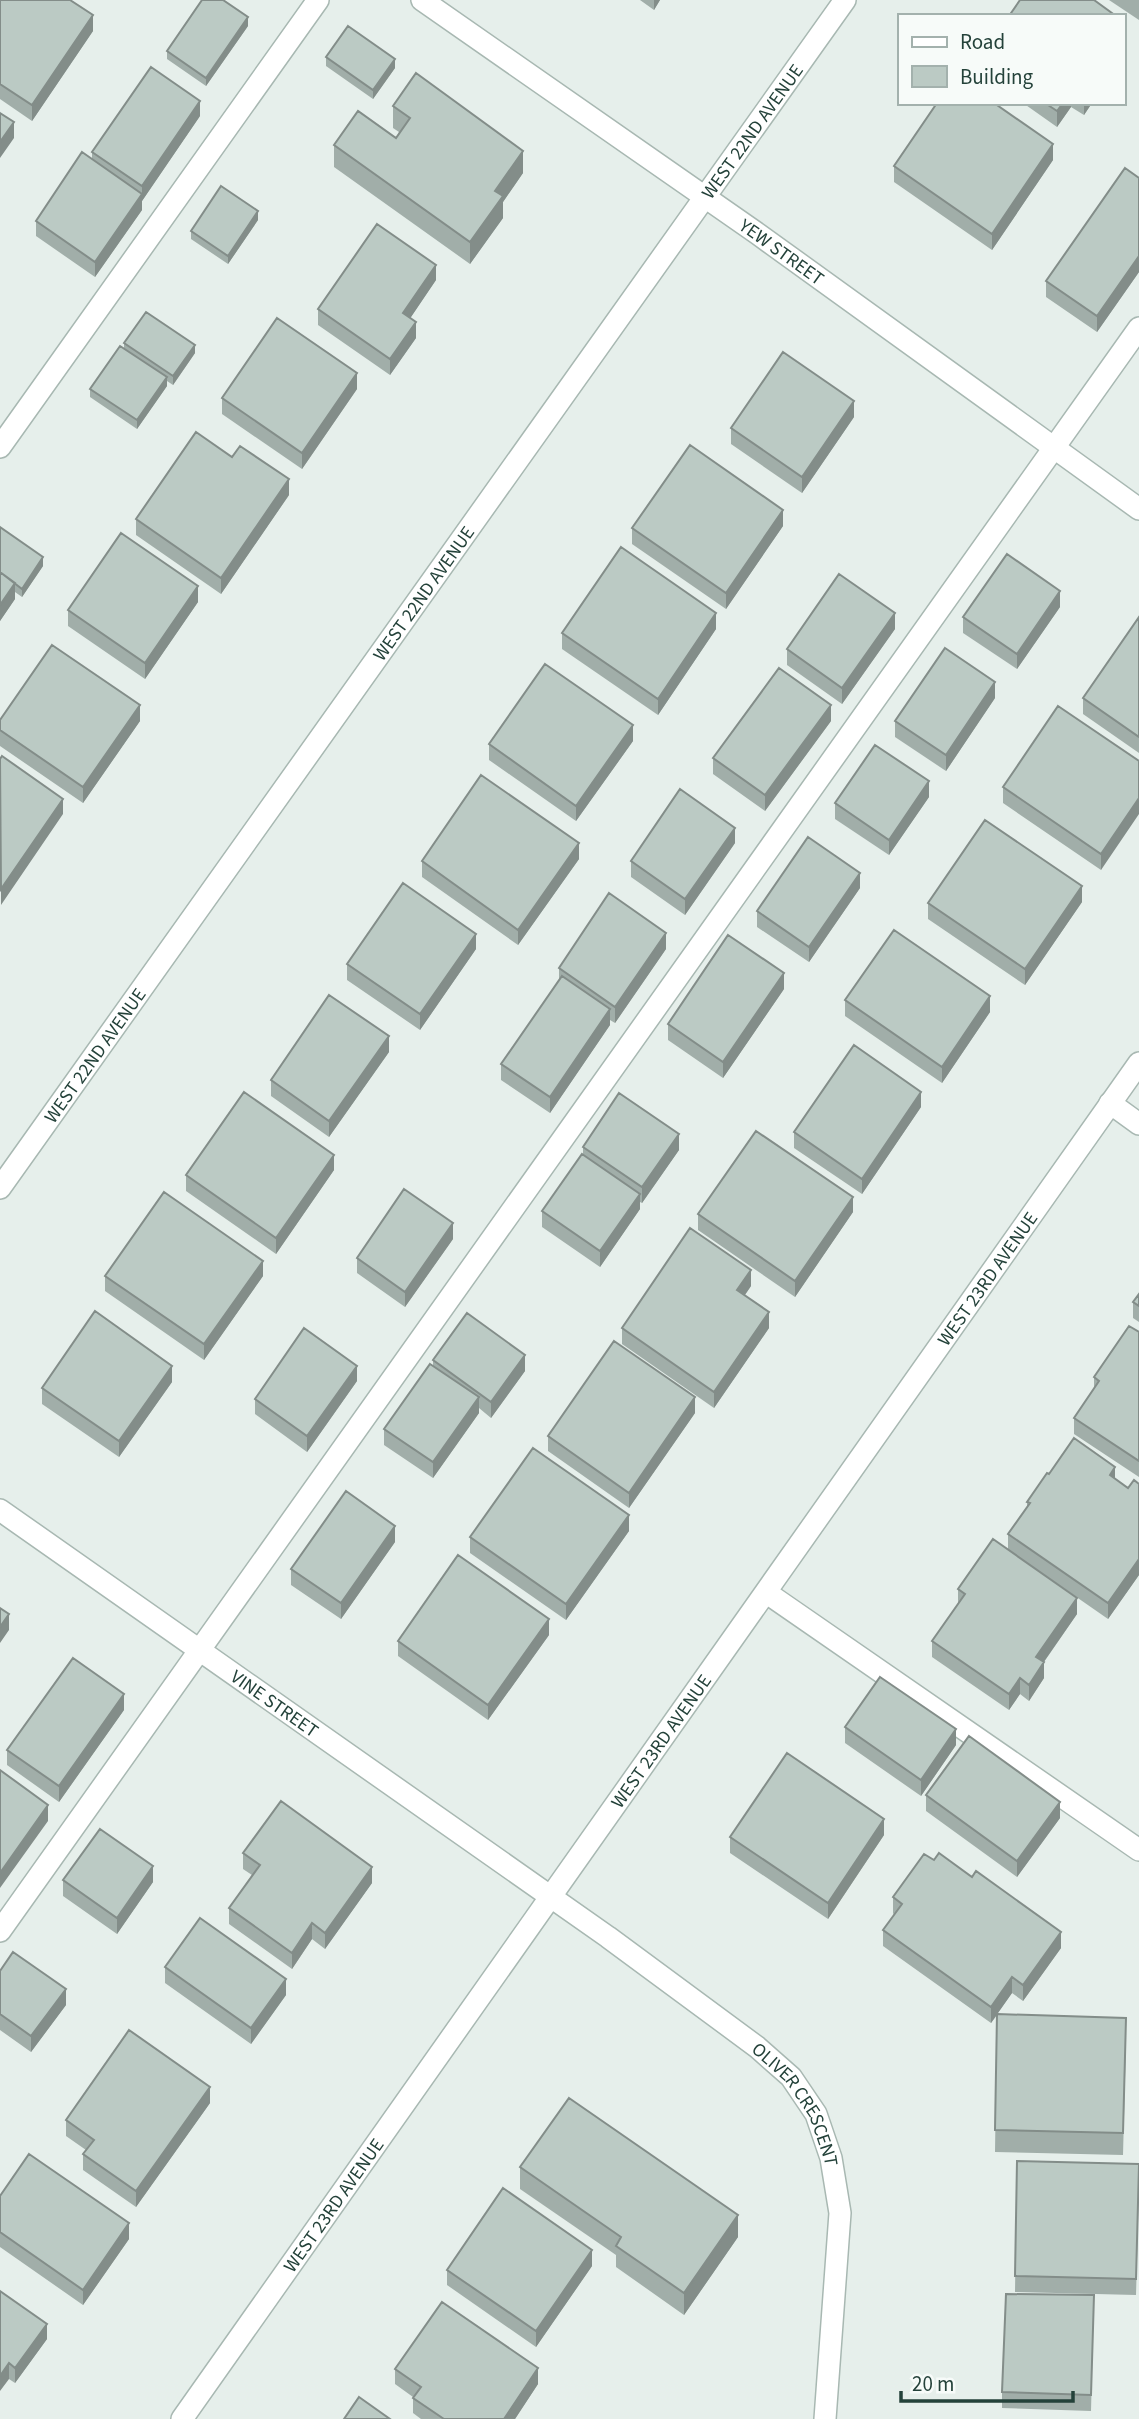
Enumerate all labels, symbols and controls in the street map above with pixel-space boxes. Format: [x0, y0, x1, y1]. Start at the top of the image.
legend [898, 14, 1125, 105]
text: Road [960, 27, 1005, 57]
street label: WEST 22ND AVENUE [696, 59, 810, 205]
text: Building [960, 62, 1034, 92]
street label: YEW STREET [732, 212, 829, 292]
street label: WEST 22ND AVENUE [367, 521, 482, 667]
street label: WEST 22ND AVENUE [38, 983, 153, 1129]
street label: WEST 23RD AVENUE [931, 1207, 1045, 1352]
street label: VINE STREET [225, 1664, 324, 1745]
street label: WEST 23RD AVENUE [605, 1669, 719, 1814]
street label: OLIVER CRESCENT [745, 2036, 844, 2168]
street label: WEST 23RD AVENUE [278, 2133, 391, 2278]
scale bar [901, 2360, 1072, 2404]
text: 20 m [912, 2369, 954, 2399]

